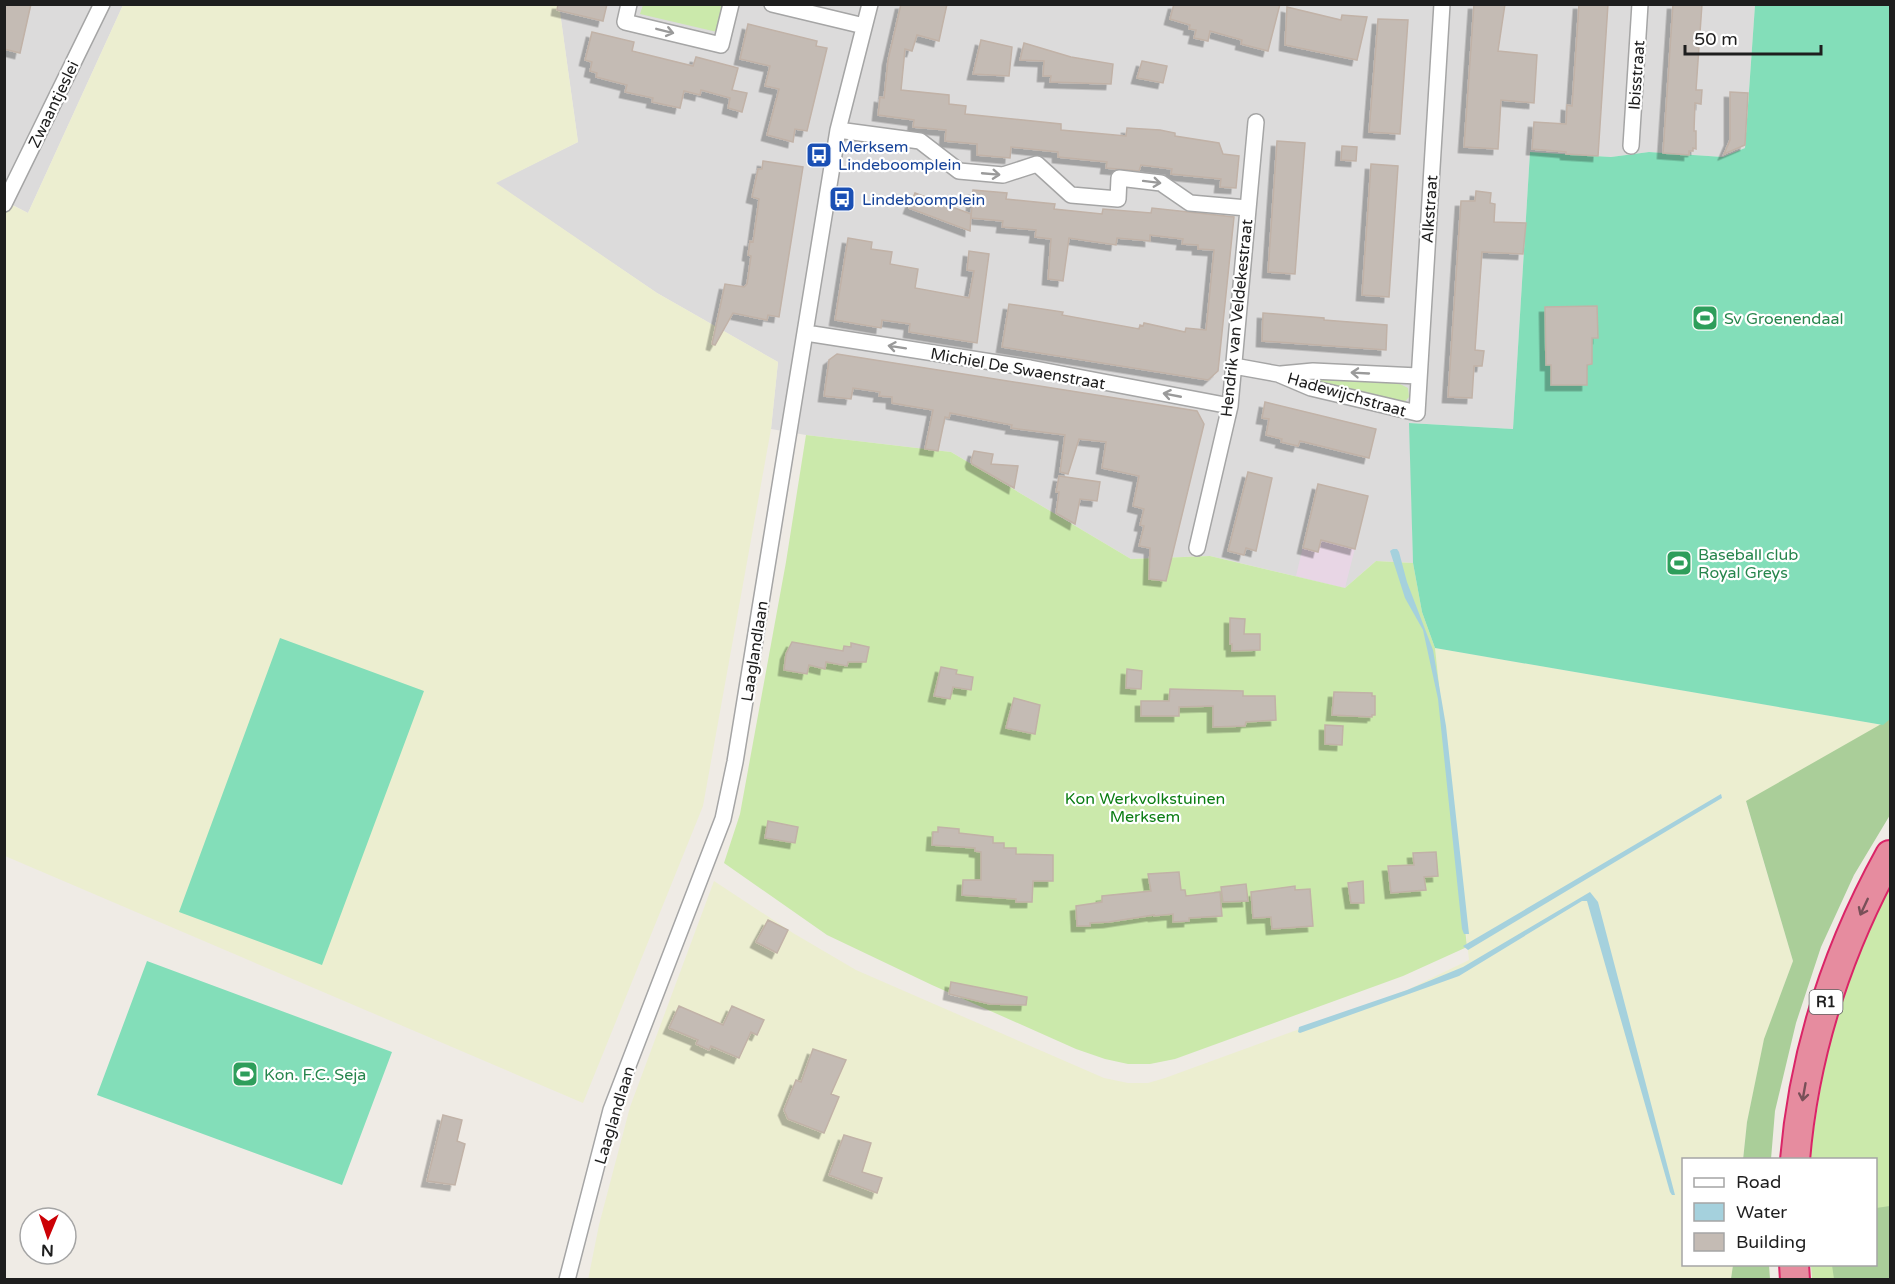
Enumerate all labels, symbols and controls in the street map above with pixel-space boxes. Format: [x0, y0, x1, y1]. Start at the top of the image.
scale bar [1685, 18, 1822, 56]
one-way arrow [655, 26, 674, 38]
text: 50 m [1694, 28, 1738, 50]
street label: Ibisstraat [1625, 39, 1649, 111]
street label: Zwaantjeslei [24, 58, 84, 151]
place label: Merksem Lindeboomplein [838, 137, 961, 175]
bus stop icon: Merksem Lindeboomplein [804, 140, 834, 170]
one-way arrow [980, 169, 1000, 180]
street label: Alkstraat [1418, 174, 1442, 244]
one-way arrow [1142, 177, 1161, 188]
bus stop icon: Lindeboomplein [827, 184, 857, 214]
place label: Lindeboomplein [862, 190, 985, 210]
street label: Hendrik van Veldekestraat [1217, 218, 1257, 418]
sports icon: Sv Groenendaal [1690, 303, 1720, 333]
place label: Sv Groenendaal [1724, 309, 1843, 329]
one-way arrow [888, 342, 908, 353]
street label: Michiel De Swaenstraat [929, 344, 1107, 394]
street label: Hadewijchstraat [1285, 368, 1409, 422]
one-way arrow [1350, 368, 1370, 379]
one-way arrow [1163, 389, 1183, 400]
place label: Baseball club Royal Greys [1698, 545, 1798, 583]
sports icon: Baseball club Royal Greys [1664, 548, 1694, 578]
street label: Laaglandlaan [737, 599, 773, 703]
park label: Kon Werkvolkstuinen Merksem [1065, 789, 1225, 827]
one-way arrow [1857, 898, 1869, 916]
road number: R1 [1810, 990, 1842, 1014]
sports icon: Kon. F.C. Seja [230, 1059, 260, 1089]
street label: Laaglandlaan [591, 1064, 639, 1167]
place label: Kon. F.C. Seja [264, 1065, 366, 1085]
one-way arrow [1798, 1082, 1809, 1102]
legend [1682, 1158, 1877, 1266]
text: Road [1736, 1171, 1781, 1193]
text: Water [1736, 1201, 1787, 1223]
north arrow [18, 1206, 78, 1266]
text: Building [1736, 1231, 1806, 1253]
text: N [41, 1240, 54, 1260]

